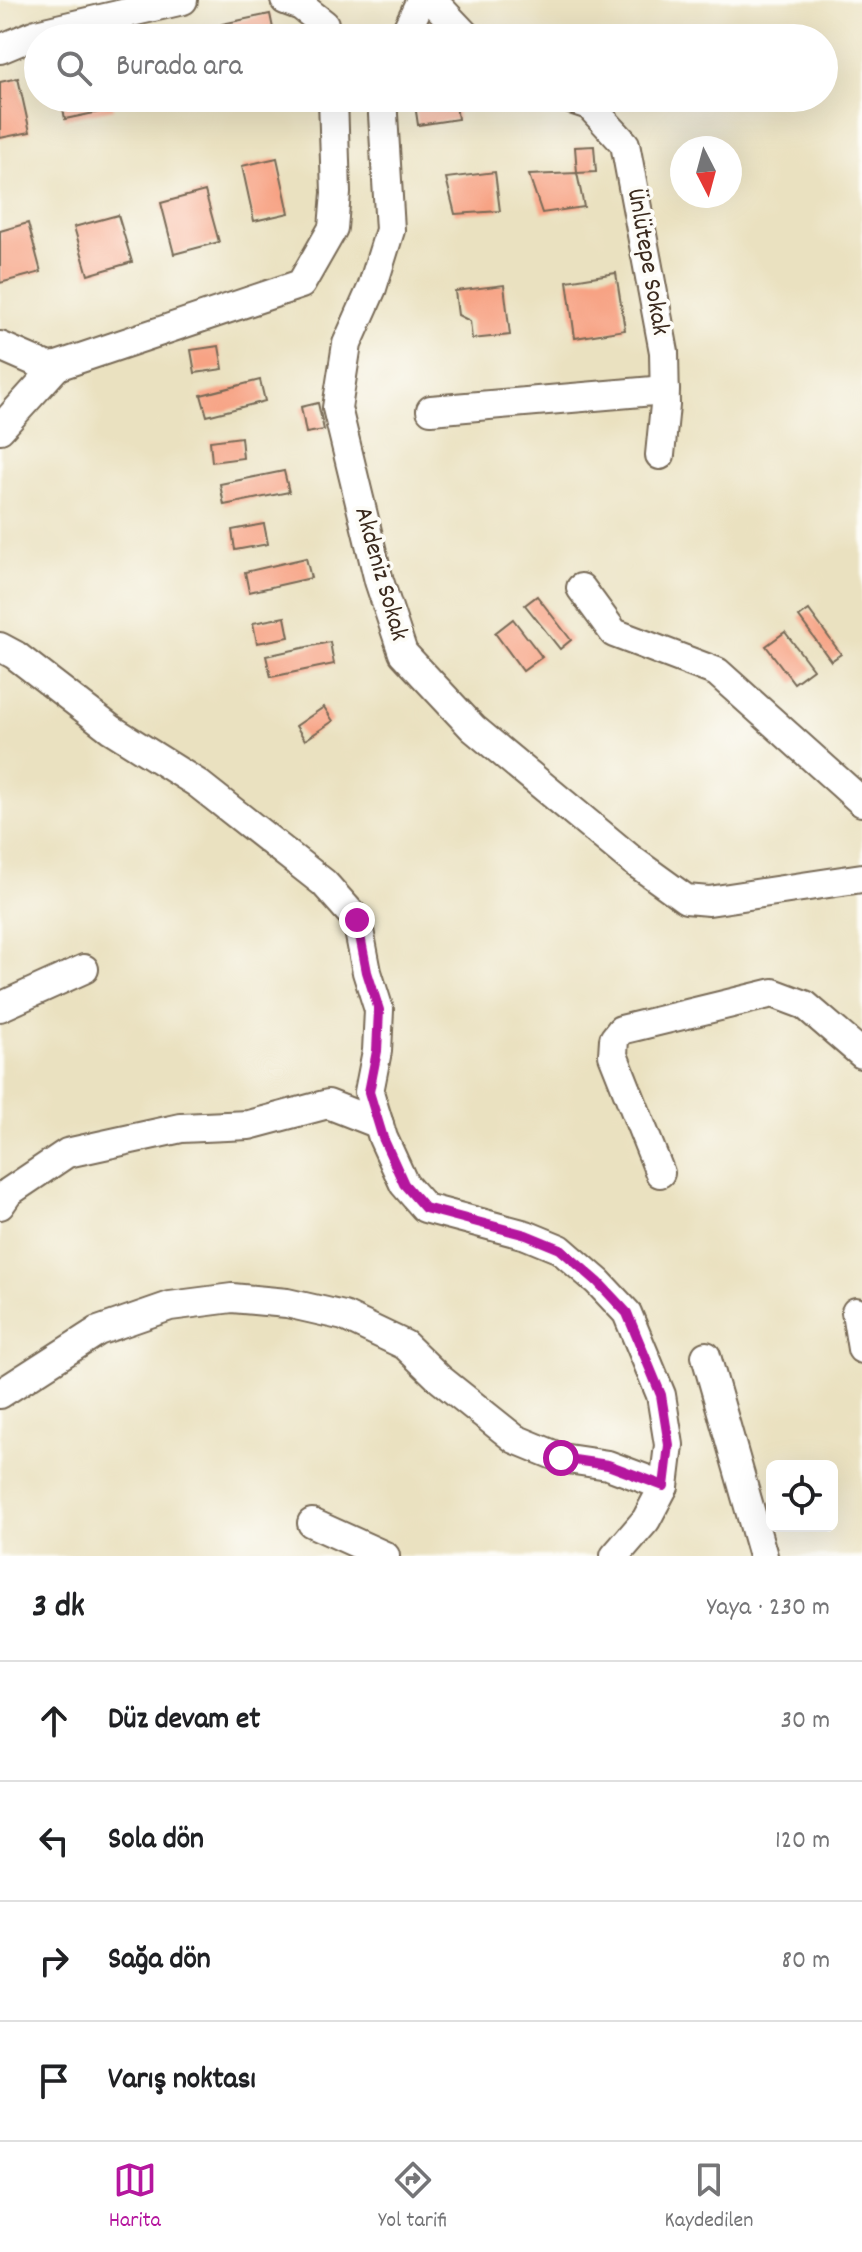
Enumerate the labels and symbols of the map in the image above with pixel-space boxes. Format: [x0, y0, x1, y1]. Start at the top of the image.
north arrow [670, 136, 742, 208]
street label: Ünlütepe Sokak [616, 186, 678, 338]
street label: Akdeniz Sokak [343, 503, 417, 645]
route end [339, 902, 375, 938]
route start [543, 1440, 579, 1476]

